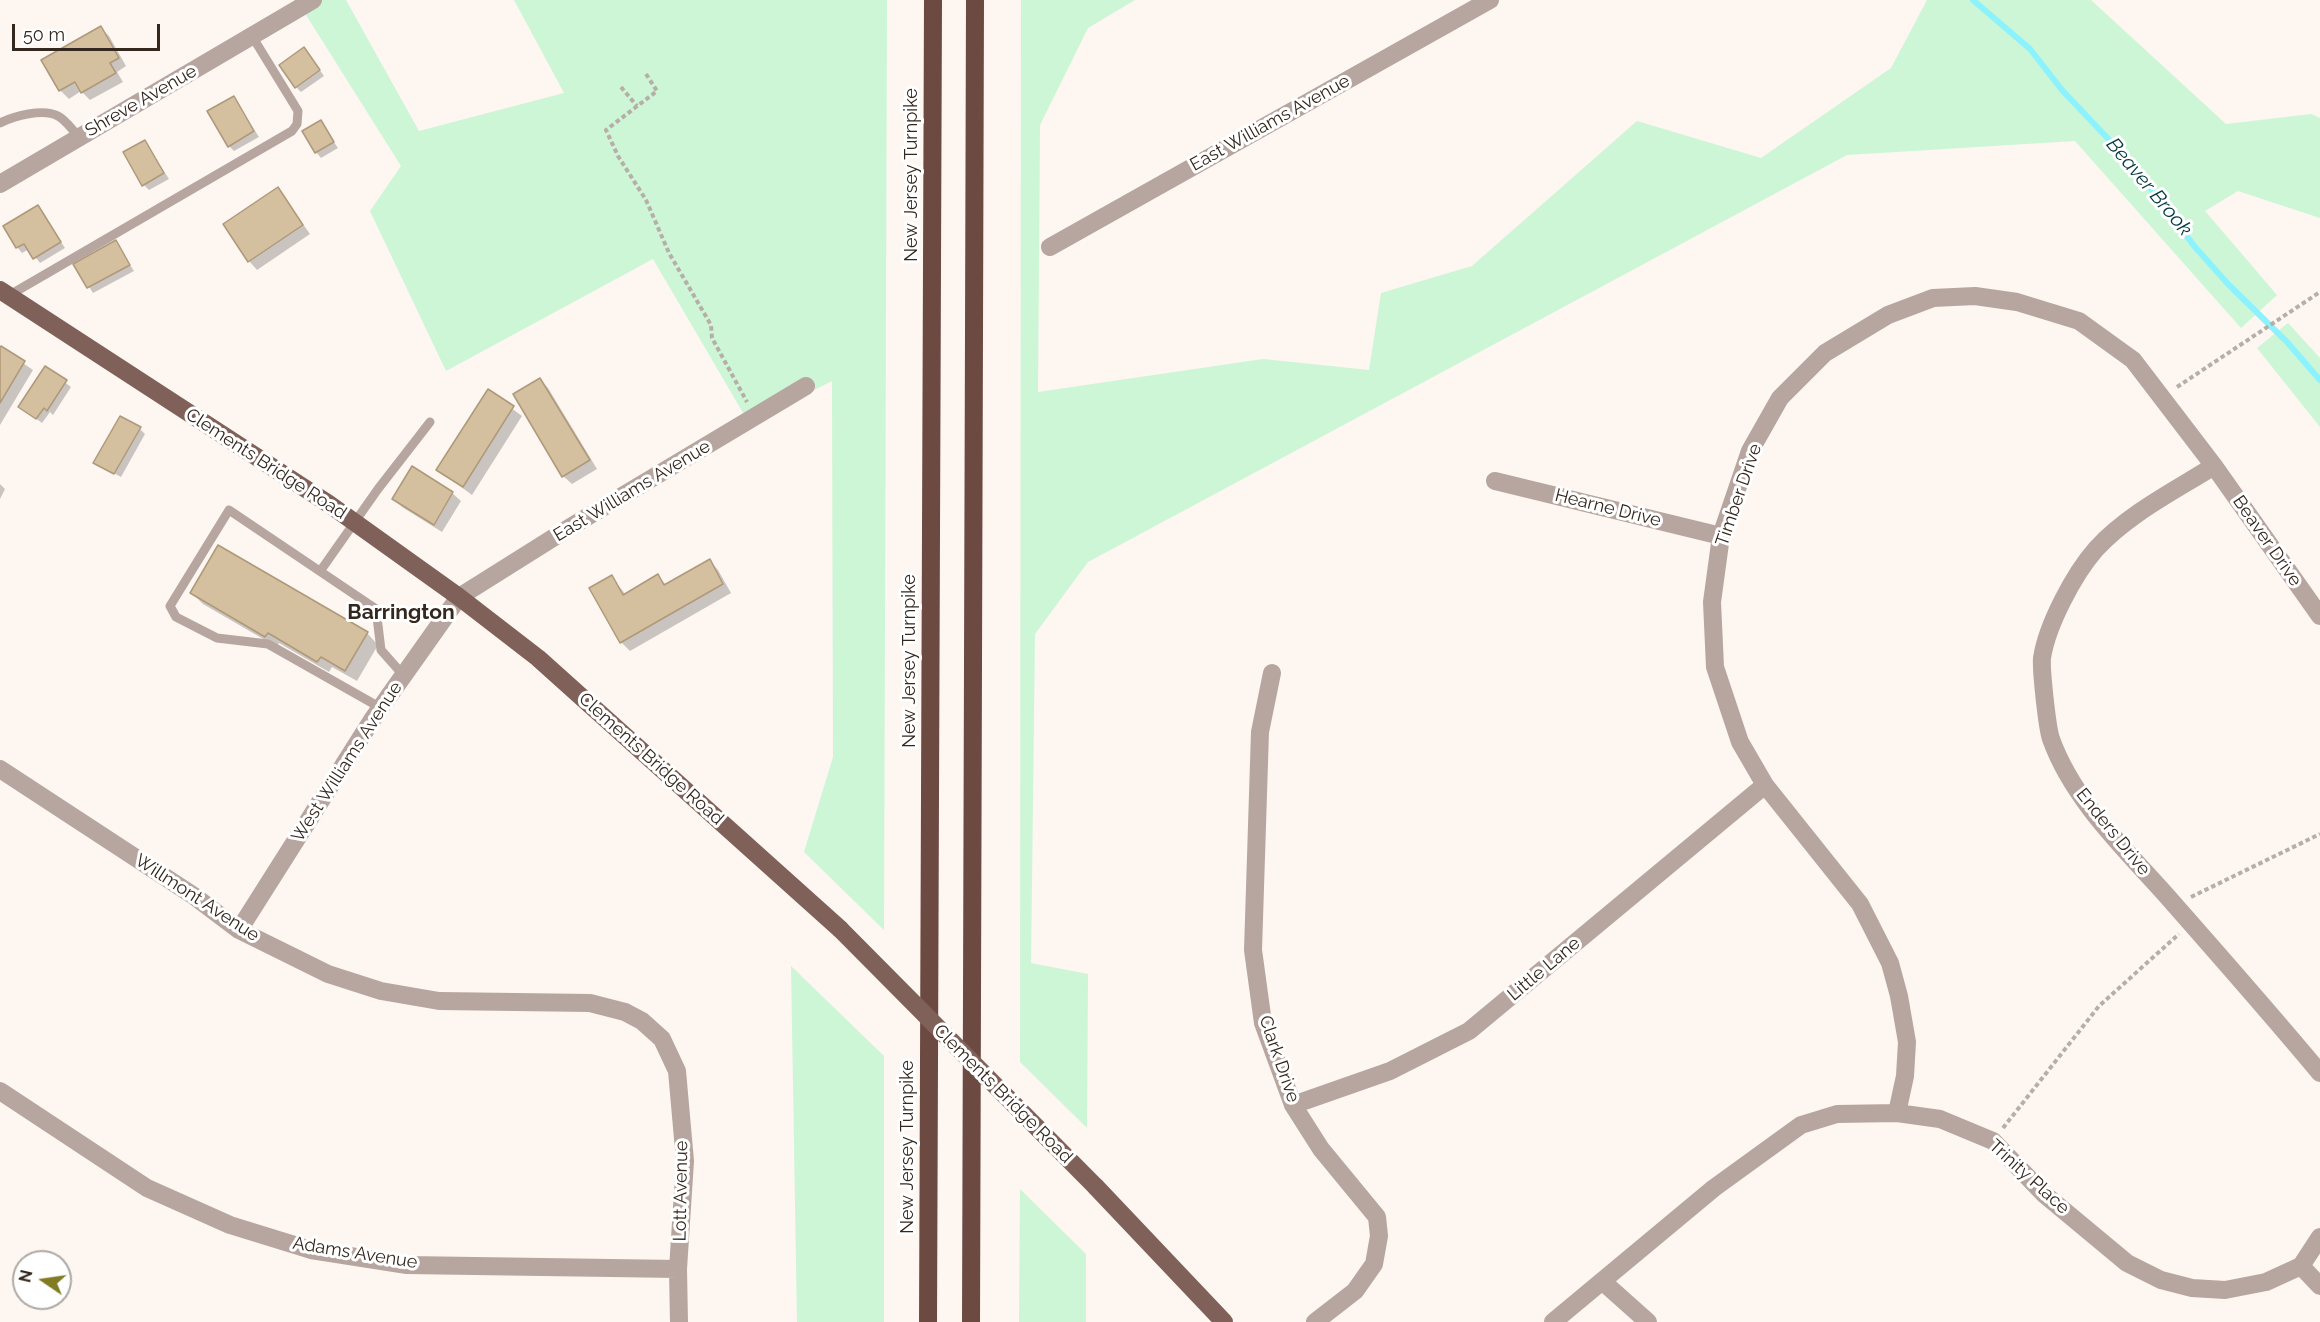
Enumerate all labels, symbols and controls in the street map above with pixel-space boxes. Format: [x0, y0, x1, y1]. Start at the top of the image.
scale bar [15, 12, 164, 50]
text: 50 m [23, 24, 65, 45]
street label: Shreve Avenue [81, 60, 201, 142]
street label: East Williams Avenue [1186, 70, 1354, 176]
street label: New Jersey Turnpike [901, 88, 923, 262]
water label: Beaver Brook [2101, 133, 2197, 241]
street label: Clements Bridge Road [181, 404, 351, 524]
street label: East Williams Avenue [550, 436, 714, 546]
street label: Timber Drive [1711, 441, 1767, 549]
street label: Hearne Drive [1553, 484, 1663, 532]
street label: Beaver Drive [2228, 491, 2306, 591]
street label: New Jersey Turnpike [899, 574, 921, 748]
district label: Barrington [347, 600, 455, 626]
street label: West Williams Avenue [287, 678, 407, 846]
street label: Clements Bridge Road [574, 688, 728, 830]
street label: Enders Drive [2071, 784, 2155, 880]
street label: Willmont Avenue [131, 850, 263, 946]
street label: Little Lane [1503, 932, 1585, 1006]
street label: Clark Drive [1254, 1013, 1304, 1105]
street label: Clements Bridge Road [929, 1020, 1077, 1168]
street label: New Jersey Turnpike [897, 1060, 919, 1234]
street label: Trinity Place [1984, 1135, 2074, 1219]
street label: Lott Avenue [669, 1140, 693, 1242]
street label: Adams Avenue [291, 1232, 419, 1274]
north arrow [12, 1250, 72, 1310]
text: N [15, 1268, 37, 1284]

